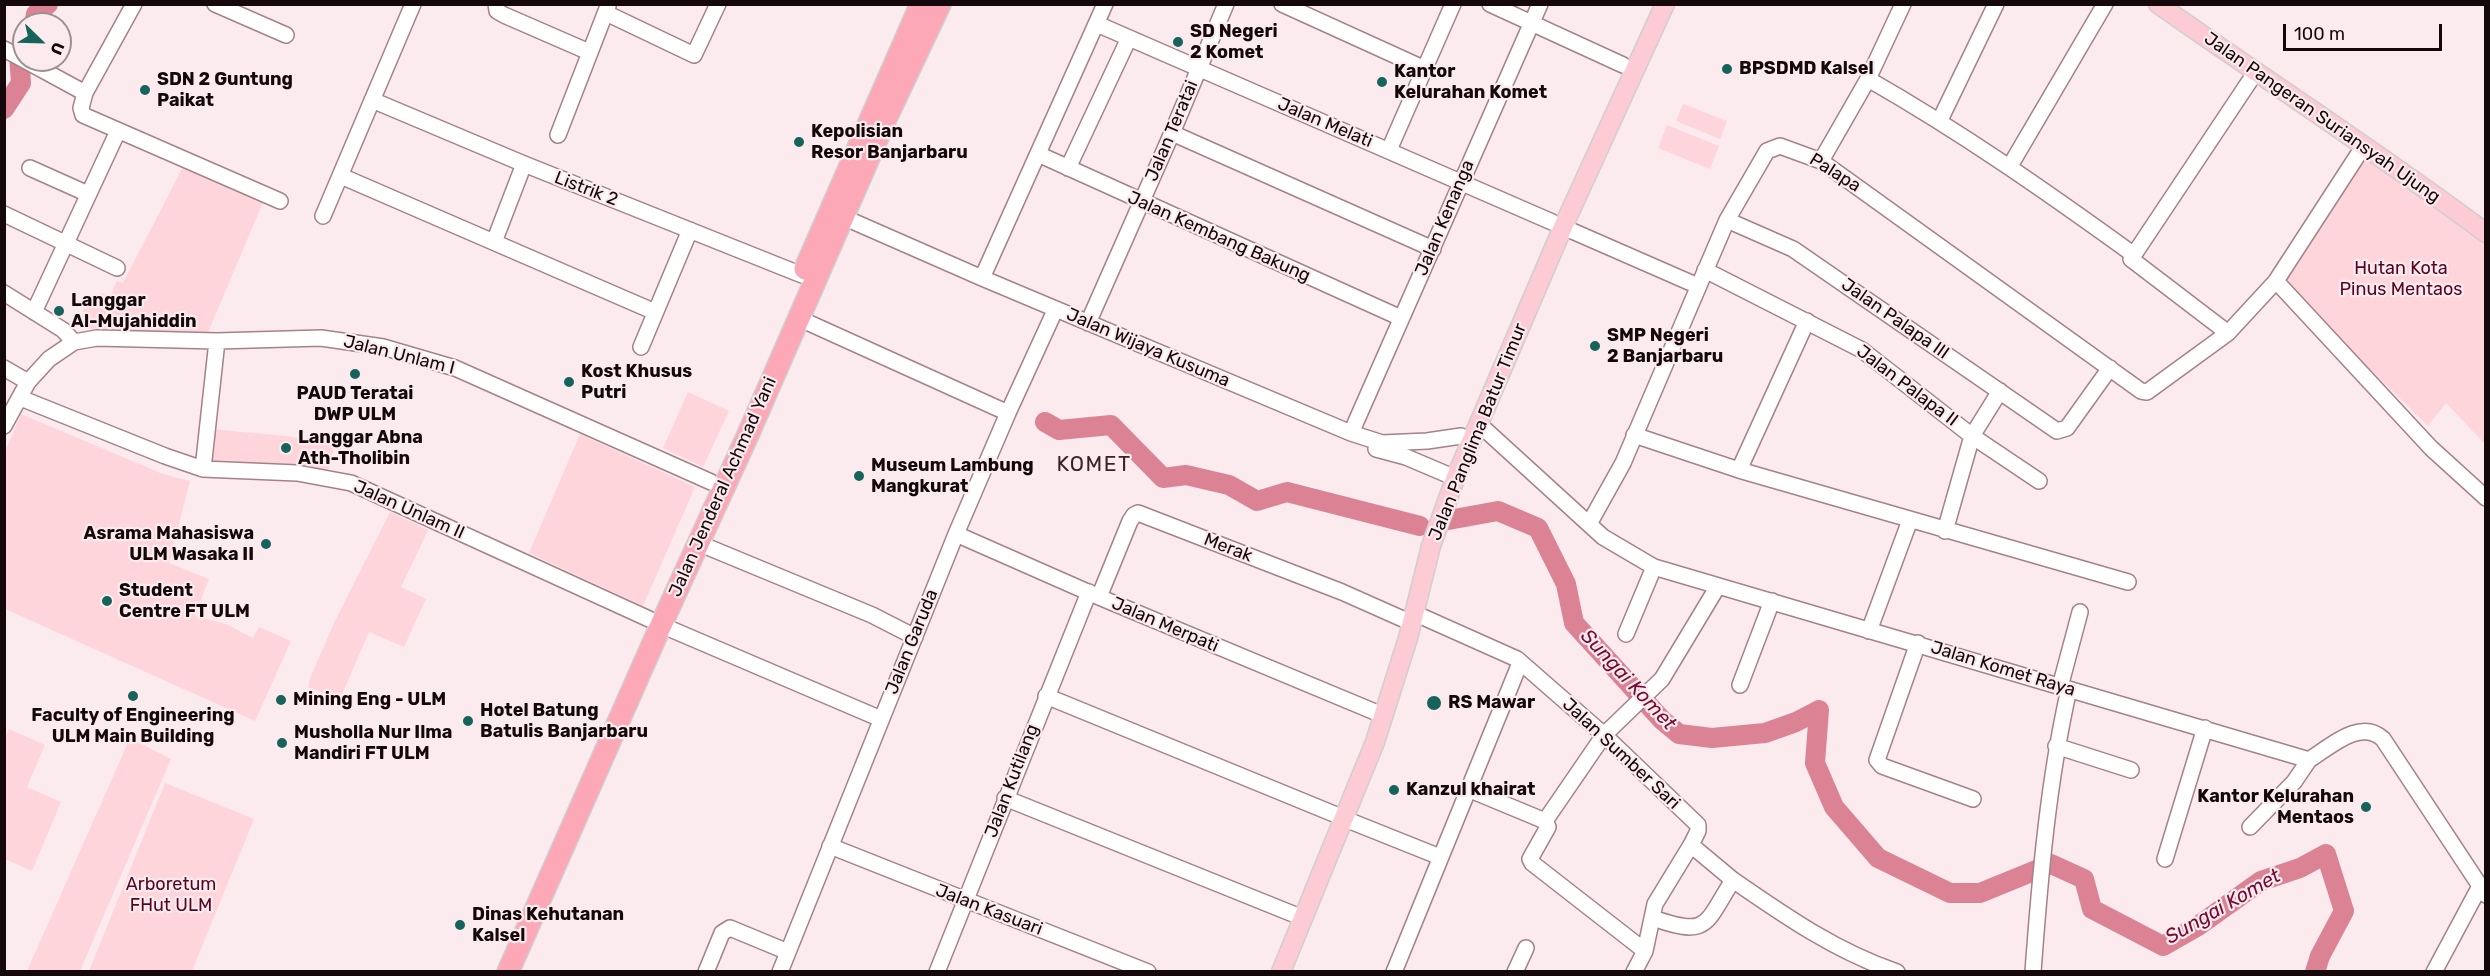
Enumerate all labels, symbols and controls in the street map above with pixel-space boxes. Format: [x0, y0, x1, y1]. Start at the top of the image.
north arrow [12, 12, 72, 72]
scale bar [2286, 12, 2445, 50]
place label: SD Negeri 2 Komet [1190, 21, 1278, 63]
text: 100 m [2294, 23, 2345, 45]
street label: Jalan Pangeran Suriansyah Ujung [2200, 28, 2444, 208]
marker: SD Negeri 2 Komet [1171, 35, 1185, 49]
text: U [46, 39, 68, 57]
place label: BPSDMD Kalsel [1739, 58, 1874, 80]
place label: Kantor Kelurahan Komet [1394, 61, 1547, 104]
marker: BPSDMD Kalsel [1720, 62, 1734, 76]
place label: SDN 2 Guntung Paikat [157, 69, 293, 112]
marker: Kantor Kelurahan Komet [1375, 75, 1389, 89]
street label: Jalan Teratai [1141, 77, 1203, 185]
marker: SDN 2 Guntung Paikat [138, 83, 152, 97]
street label: Jalan Melati [1274, 93, 1376, 153]
place label: Kepolisian Resor Banjarbaru [811, 121, 968, 164]
marker: Kepolisian Resor Banjarbaru [792, 135, 806, 149]
street label: Palapa [1805, 149, 1865, 197]
street label: Jalan Kenanga [1411, 157, 1479, 279]
street label: Listrik 2 [551, 167, 621, 211]
street label: Jalan Kembang Bakung [1124, 187, 1314, 287]
park label: Hutan Kota Pinus Mentaos [2340, 258, 2462, 300]
street label: Jalan Palapa III [1837, 274, 1953, 364]
place label: Langgar Al-Mujahiddin [71, 290, 197, 332]
marker: Langgar Al-Mujahiddin [52, 304, 66, 318]
street label: Jalan Wijaya Kusuma [1063, 304, 1233, 392]
street label: Jalan Panglima Batur Timur [1424, 320, 1532, 544]
place label: SMP Negeri 2 Banjarbaru [1607, 325, 1723, 368]
street label: Jalan Unlam I [341, 331, 457, 379]
marker: SMP Negeri 2 Banjarbaru [1588, 339, 1602, 353]
street label: Jalan Palapa II [1852, 341, 1962, 431]
place label: Kost Khusus Putri [581, 361, 692, 404]
marker: PAUD Teratai DWP ULM [348, 367, 362, 381]
street label: Jalan Jenderal Achmad Yani [665, 374, 781, 600]
marker: Kost Khusus Putri [562, 375, 576, 389]
place label: PAUD Teratai DWP ULM [297, 383, 413, 426]
place label: Langgar Abna Ath-Tholibin [298, 427, 423, 470]
marker: Langgar Abna Ath-Tholibin [279, 441, 293, 455]
district label: KOMET [1056, 452, 1132, 478]
place label: Museum Lambung Mangkurat [871, 455, 1034, 498]
marker: Museum Lambung Mangkurat [852, 469, 866, 483]
street label: Jalan Unlam II [350, 476, 468, 544]
place label: Asrama Mahasiswa ULM Wasaka II [84, 523, 254, 566]
street label: Merak [1201, 529, 1255, 567]
marker: Asrama Mahasiswa ULM Wasaka II [259, 537, 273, 551]
place label: Student Centre FT ULM [119, 580, 250, 622]
street label: Jalan Garuda [881, 586, 943, 698]
street label: Jalan Merpati [1108, 593, 1222, 657]
marker: Student Centre FT ULM [100, 594, 114, 608]
water label: Sungai Komet [1575, 625, 1681, 735]
street label: Jalan Komet Raya [1928, 637, 2078, 701]
marker: Faculty of Engineering ULM Main Building [126, 689, 140, 703]
place label: Mining Eng - ULM [293, 689, 446, 711]
place label: RS Mawar [1448, 692, 1535, 714]
marker: Mining Eng - ULM [274, 693, 288, 707]
marker: RS Mawar [1425, 694, 1443, 712]
street label: Jalan Sumber Sari [1558, 694, 1684, 814]
place label: Hotel Batung Batulis Banjarbaru [480, 700, 648, 742]
place label: Faculty of Engineering ULM Main Building [31, 705, 235, 748]
marker: Hotel Batung Batulis Banjarbaru [461, 714, 475, 728]
street label: Jalan Kutilang [981, 721, 1043, 841]
place label: Musholla Nur Ilma Mandiri FT ULM [294, 722, 452, 764]
marker: Musholla Nur Ilma Mandiri FT ULM [275, 736, 289, 750]
place label: Kanzul khairat [1406, 779, 1535, 801]
marker: Kanzul khairat [1387, 783, 1401, 797]
place label: Kantor Kelurahan Mentaos [2197, 786, 2354, 828]
marker: Kantor Kelurahan Mentaos [2359, 800, 2373, 814]
water label: Sungai Komet [2161, 864, 2285, 950]
park label: Arboretum FHut ULM [126, 874, 216, 916]
street label: Jalan Kasuari [933, 880, 1045, 940]
place label: Dinas Kehutanan Kalsel [472, 904, 624, 946]
marker: Dinas Kehutanan Kalsel [453, 918, 467, 932]

